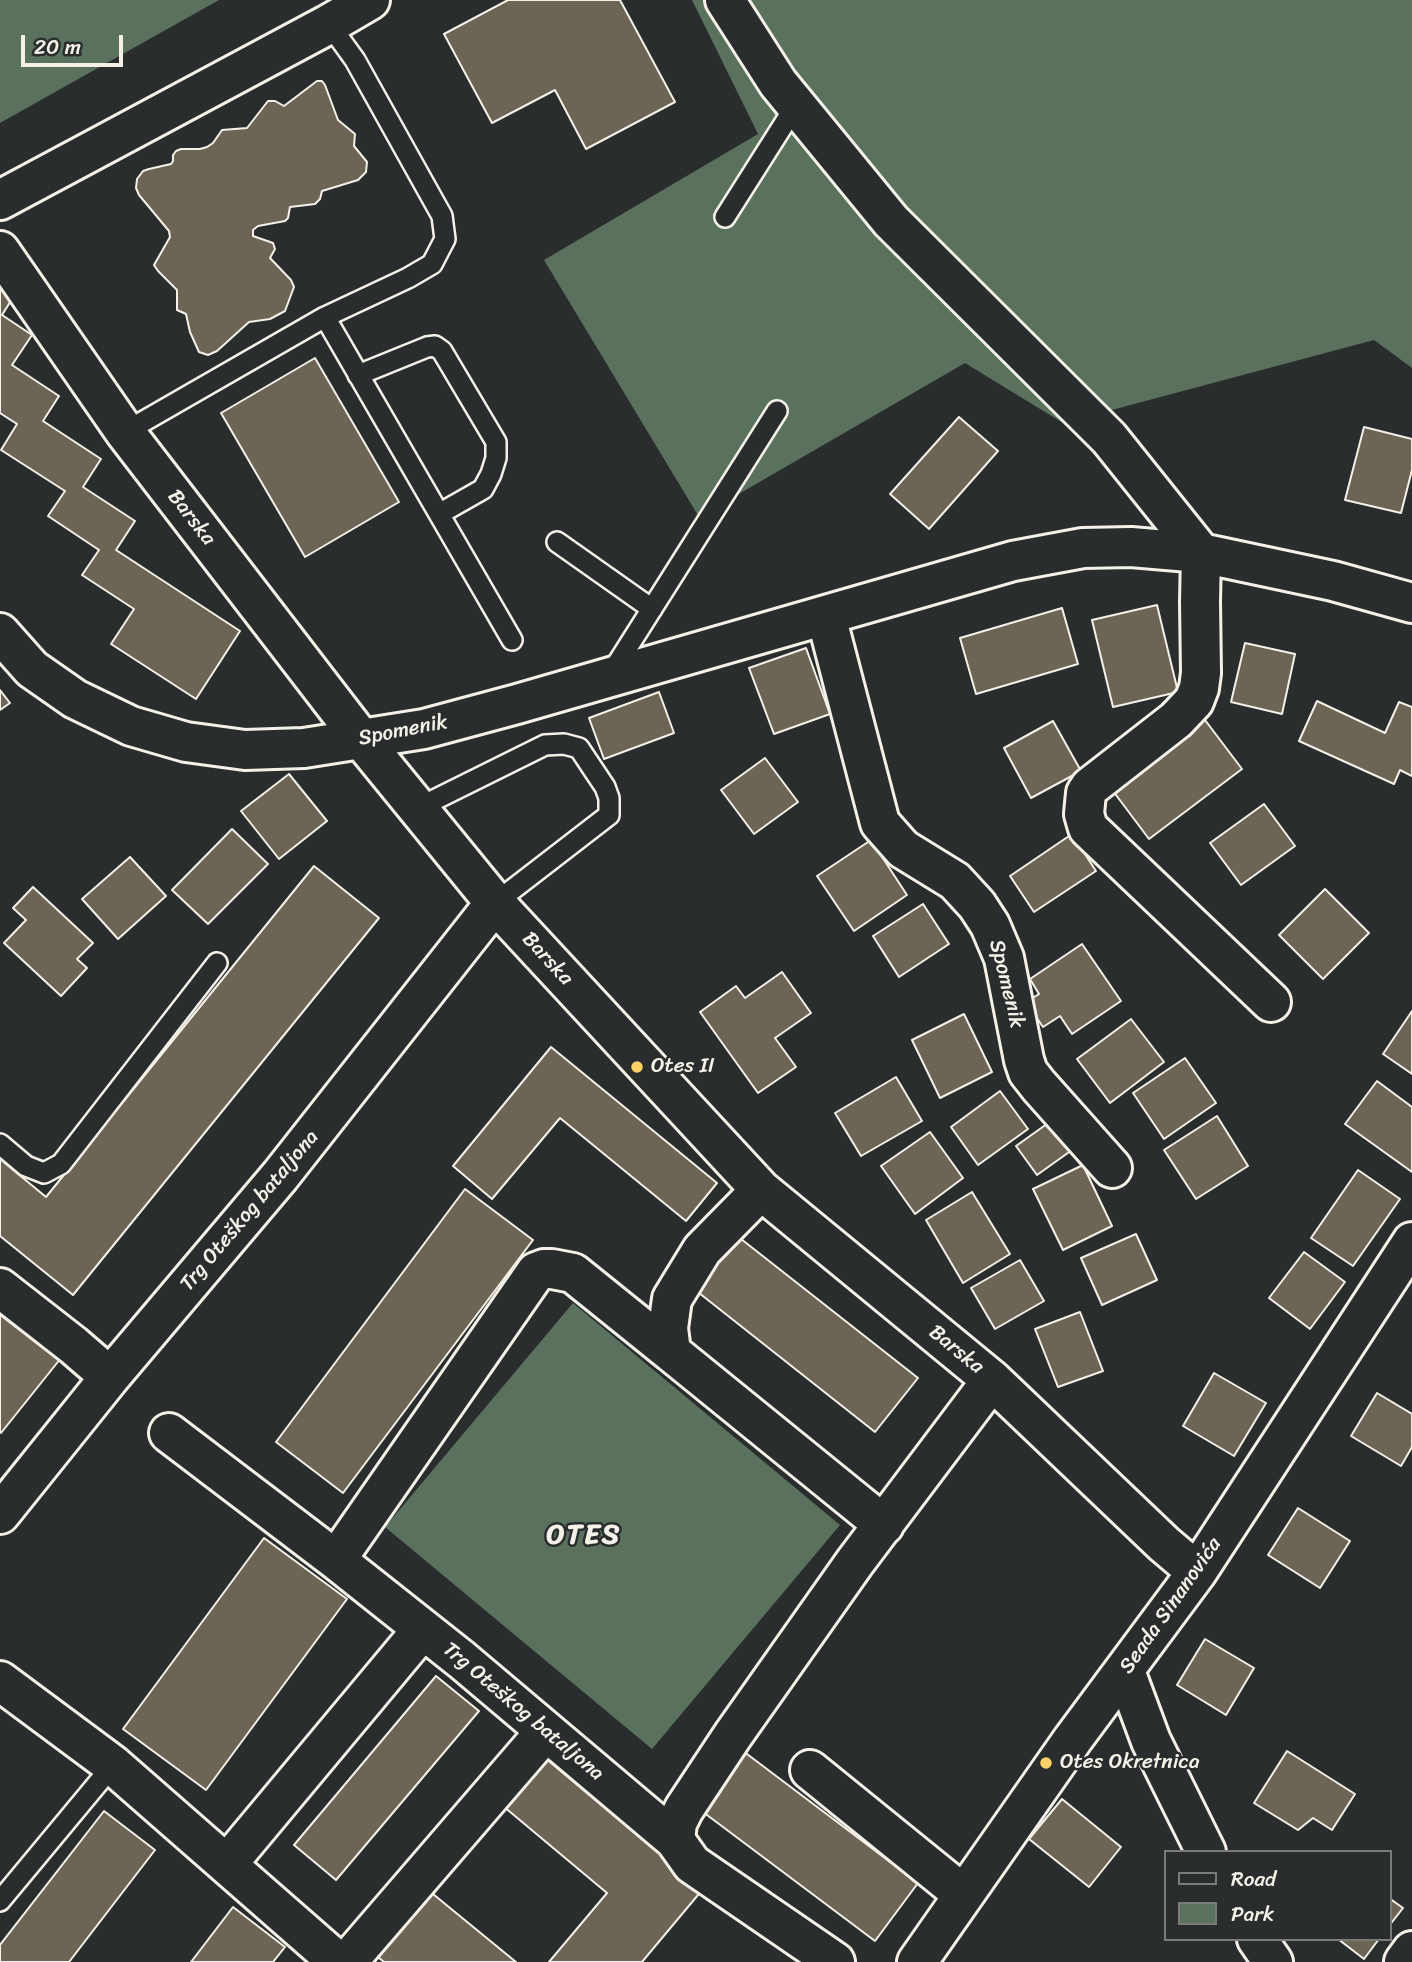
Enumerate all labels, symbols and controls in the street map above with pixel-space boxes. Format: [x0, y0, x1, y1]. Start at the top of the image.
scale bar [24, 21, 126, 65]
text: 20 m [34, 28, 81, 66]
street label: Barska [161, 485, 221, 551]
street label: Spomenik [356, 710, 450, 752]
street label: Barska [516, 927, 578, 991]
street label: Spomenik [983, 937, 1029, 1031]
place label: Otes II [651, 1054, 714, 1080]
marker: Otes II [629, 1059, 645, 1075]
street label: Trg Oteškog bataljona [175, 1125, 325, 1297]
street label: Barska [923, 1320, 989, 1380]
district label: OTES [547, 1519, 621, 1553]
street label: Seada Sinanovića [1115, 1533, 1227, 1679]
street label: Trg Oteškog bataljona [437, 1637, 609, 1787]
place label: Otes Okretnica [1060, 1750, 1199, 1776]
marker: Otes Okretnica [1038, 1755, 1054, 1771]
legend [1164, 1850, 1391, 1941]
text: Road [1231, 1860, 1276, 1898]
text: Park [1231, 1895, 1274, 1933]

